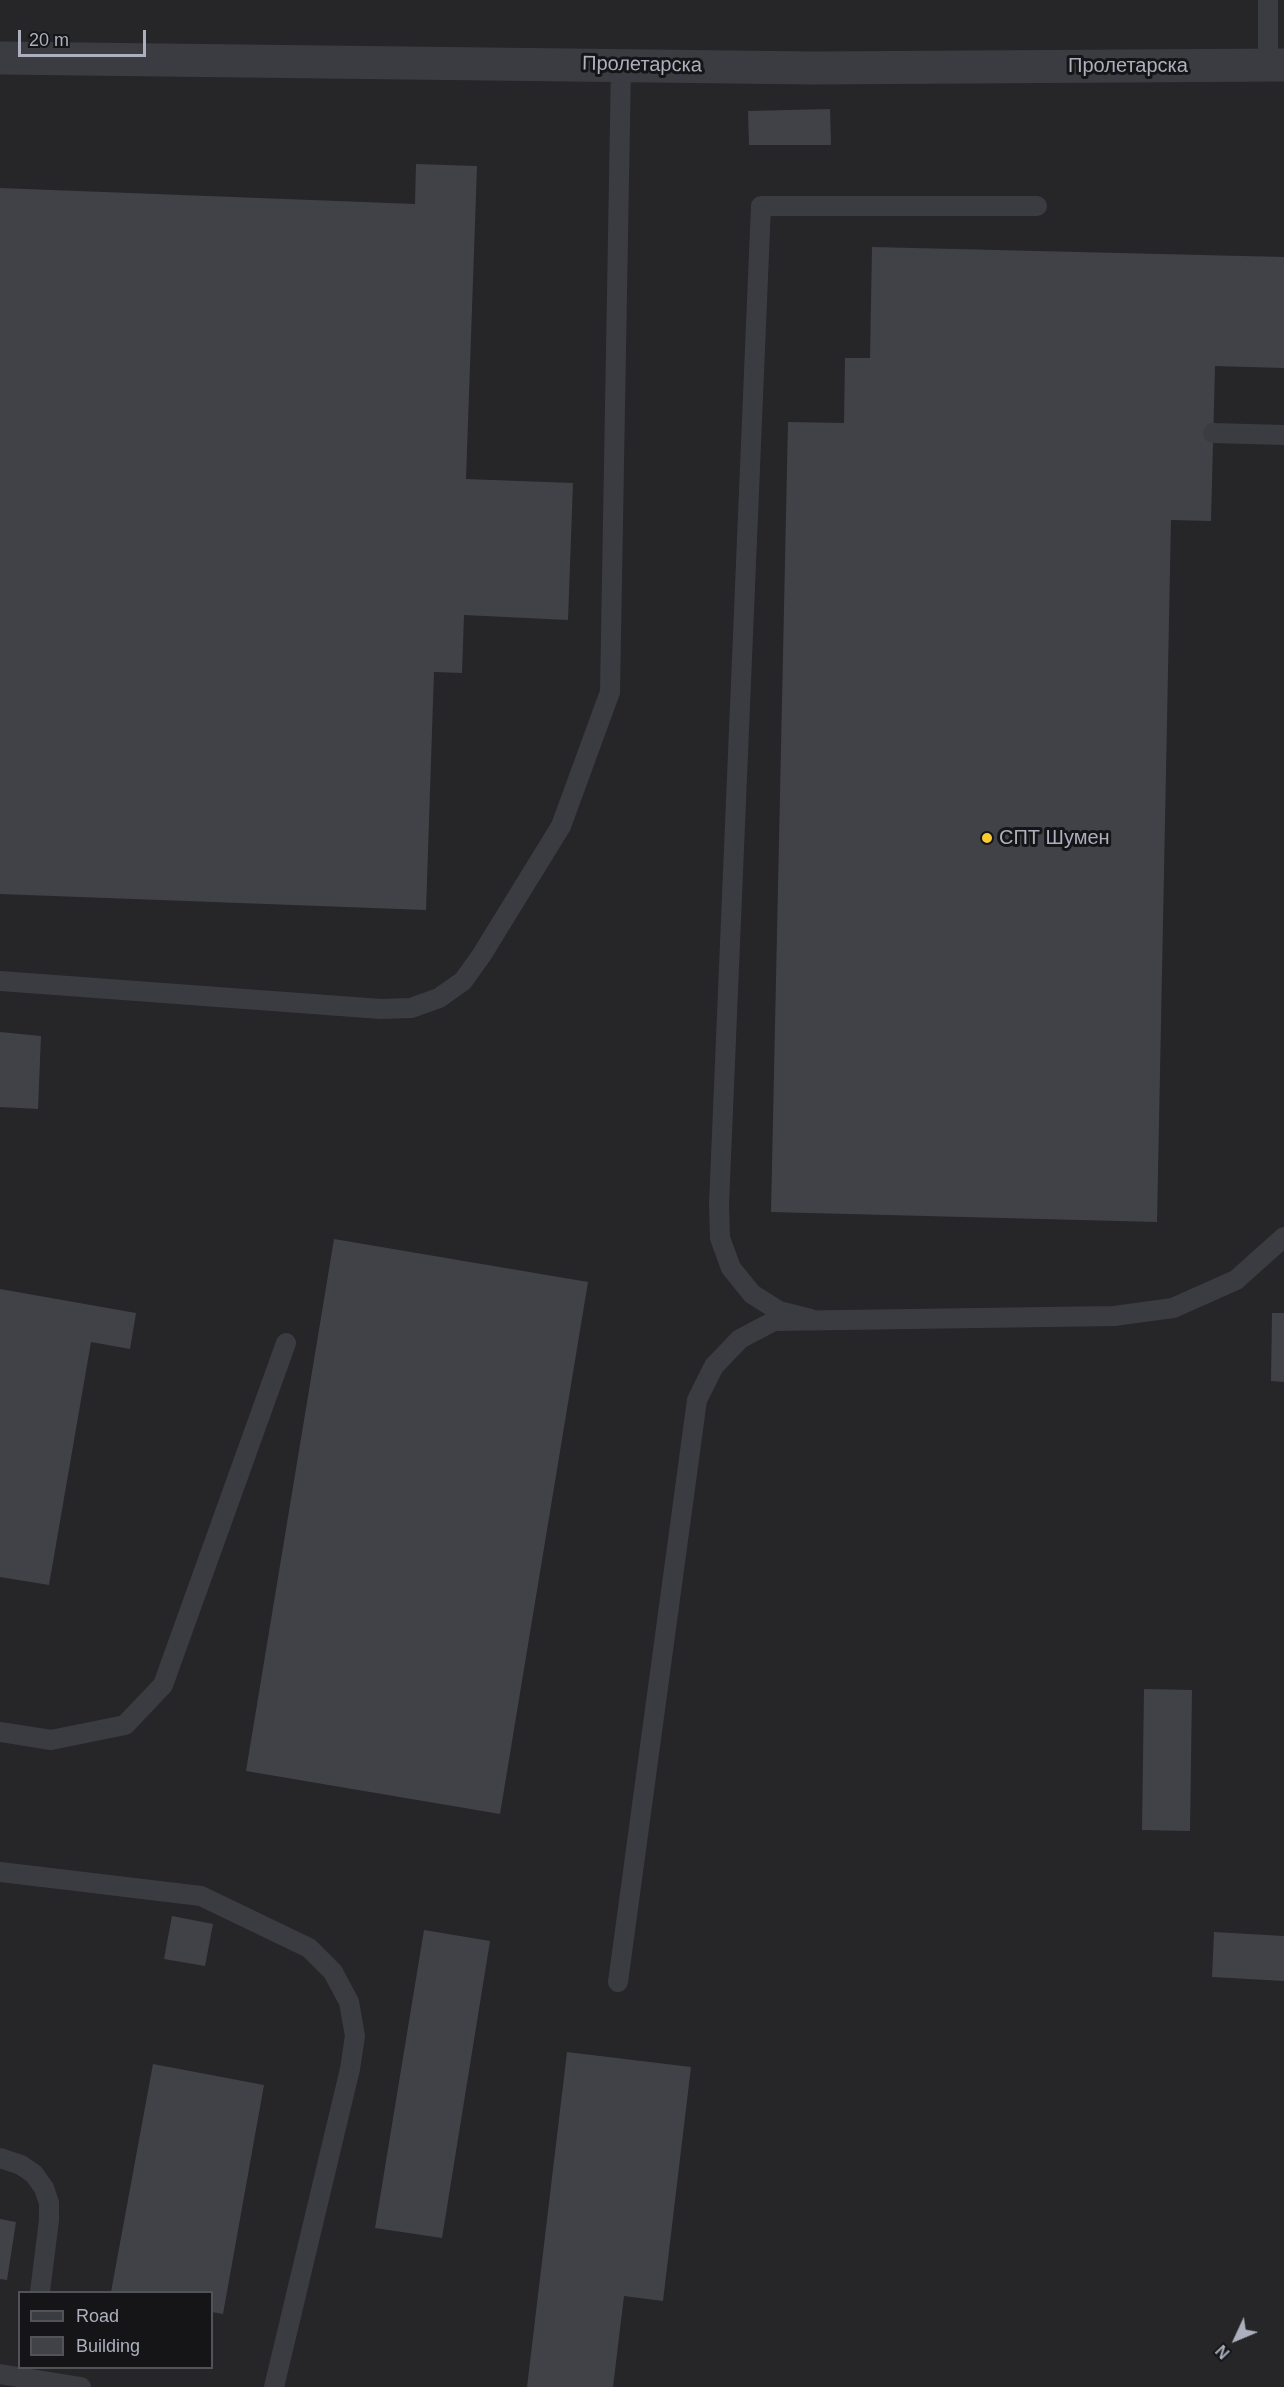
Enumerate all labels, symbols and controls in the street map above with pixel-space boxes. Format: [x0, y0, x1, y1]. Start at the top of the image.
scale bar [21, 18, 148, 56]
text: 20 m [29, 30, 69, 50]
street label: Пролетарска [582, 52, 702, 78]
street label: Пролетарска [1068, 54, 1188, 78]
place label: СПТ Шумен [999, 826, 1110, 850]
marker: СПТ Шумен [980, 831, 994, 845]
legend [18, 2291, 213, 2369]
text: Road [76, 2306, 119, 2326]
north arrow [1206, 2309, 1266, 2369]
text: Building [76, 2336, 140, 2356]
text: N [1213, 2342, 1233, 2362]

